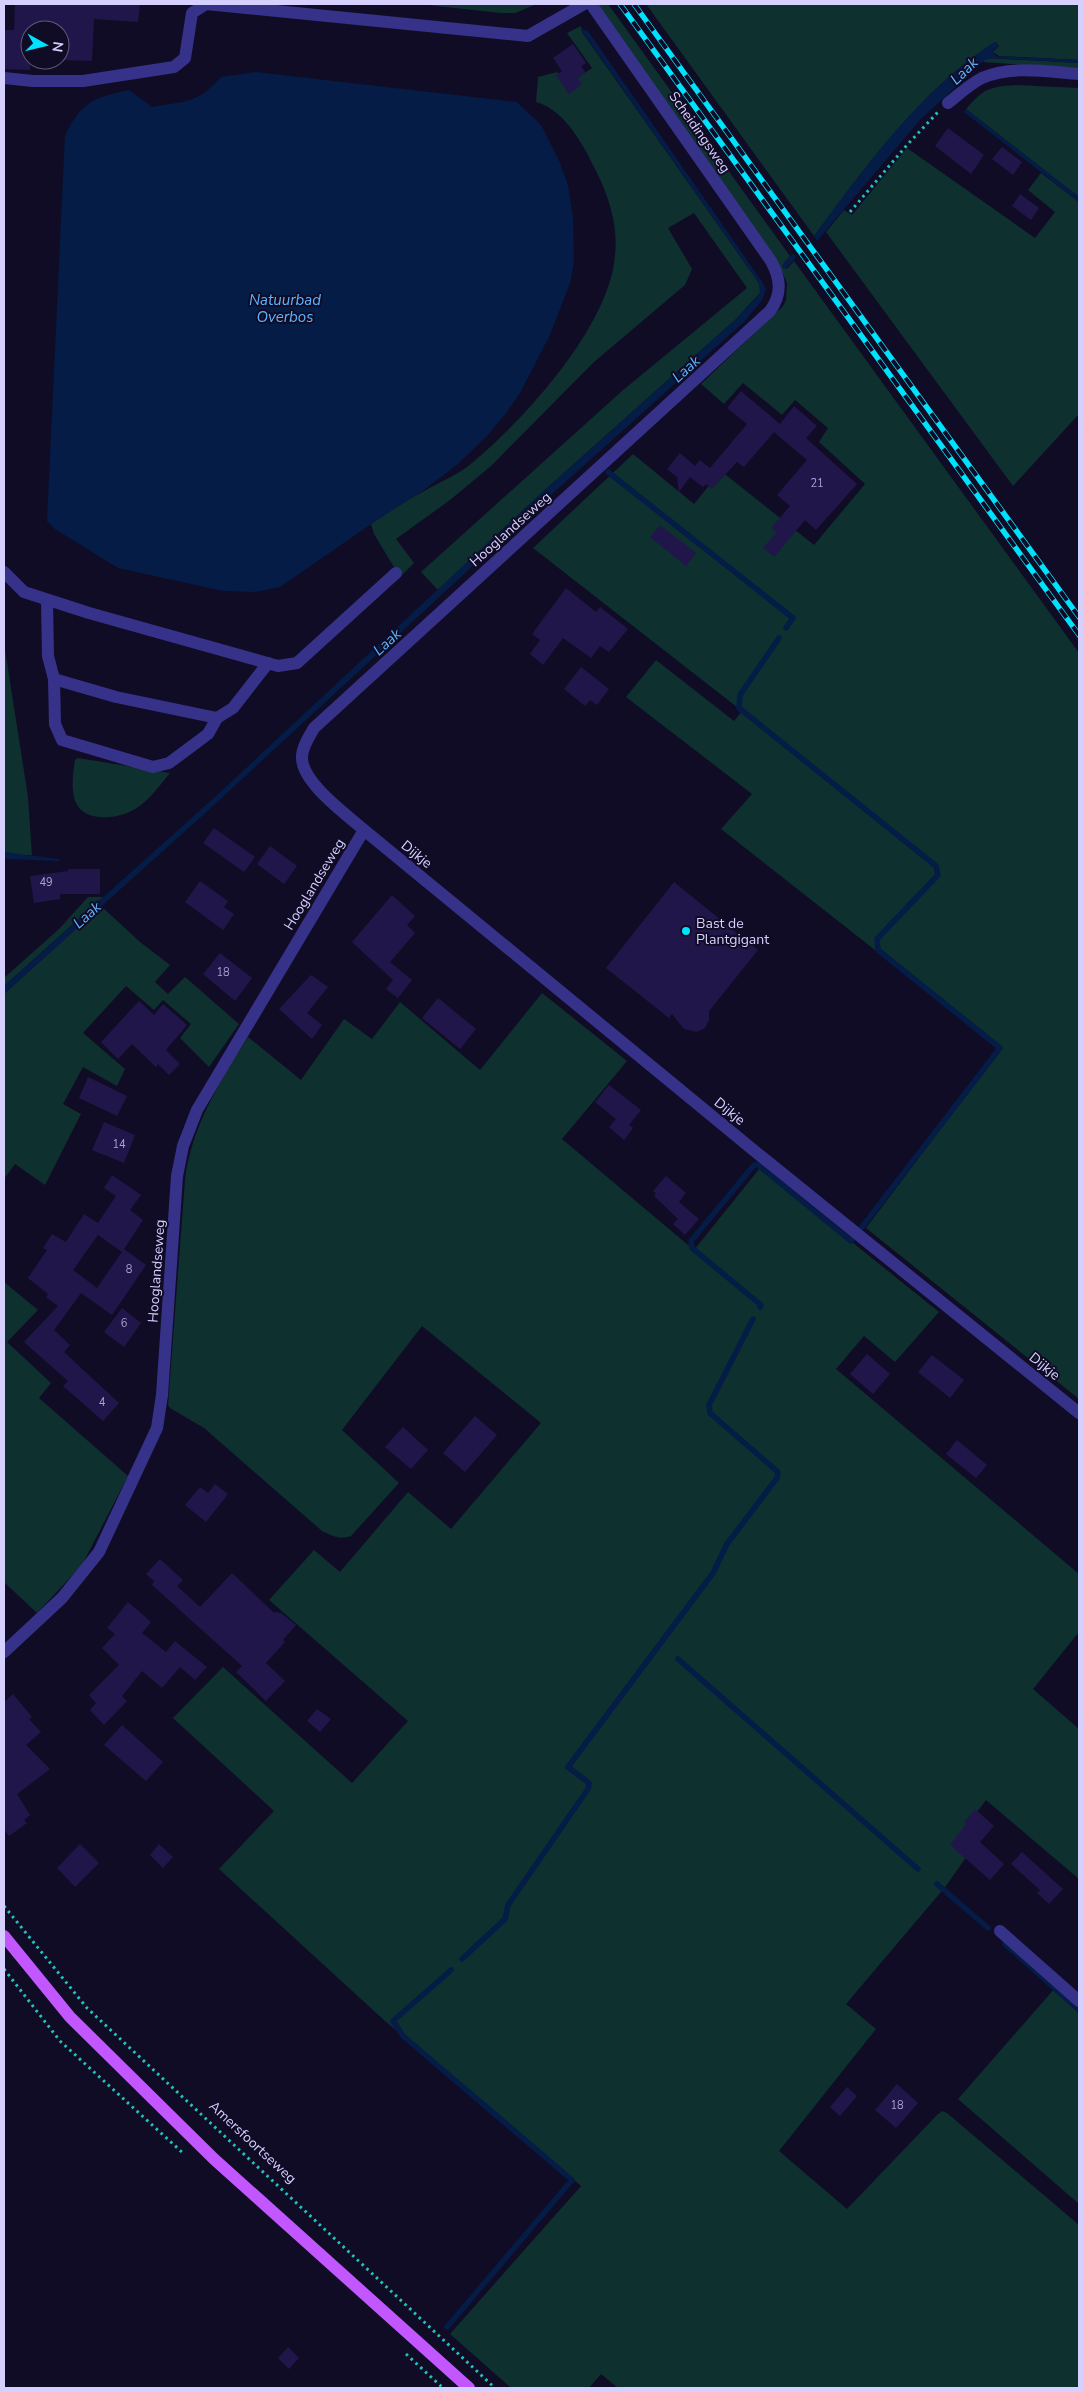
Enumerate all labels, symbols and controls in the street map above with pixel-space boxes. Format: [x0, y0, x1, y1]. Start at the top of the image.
north arrow [20, 20, 70, 70]
text: N [47, 40, 68, 53]
water label: Laak [946, 53, 983, 89]
street label: Scheidingsweg [664, 88, 735, 177]
water label: Natuurbad Overbos [249, 290, 321, 327]
water label: Laak [668, 351, 705, 387]
house number: 21 [810, 476, 824, 491]
street label: Hooglandseweg [466, 488, 555, 571]
water label: Laak [369, 624, 406, 660]
street label: Hooglandseweg [280, 835, 349, 934]
street label: Dijkje [397, 836, 436, 873]
house number: 49 [39, 875, 53, 890]
water label: Laak [69, 897, 106, 933]
place label: Bast de Plantgigant [696, 914, 769, 949]
marker: Bast de Plantgigant [680, 925, 692, 937]
house number: 18 [216, 965, 230, 980]
street label: Dijkje [710, 1093, 749, 1130]
house number: 14 [112, 1137, 126, 1152]
street label: Hooglandseweg [143, 1219, 170, 1323]
house number: 8 [126, 1262, 133, 1277]
house number: 6 [121, 1316, 128, 1331]
street label: Dijkje [1025, 1348, 1064, 1385]
house number: 4 [99, 1395, 106, 1410]
street label: Amersfoortseweg [205, 2097, 300, 2188]
house number: 18 [890, 2098, 904, 2113]

